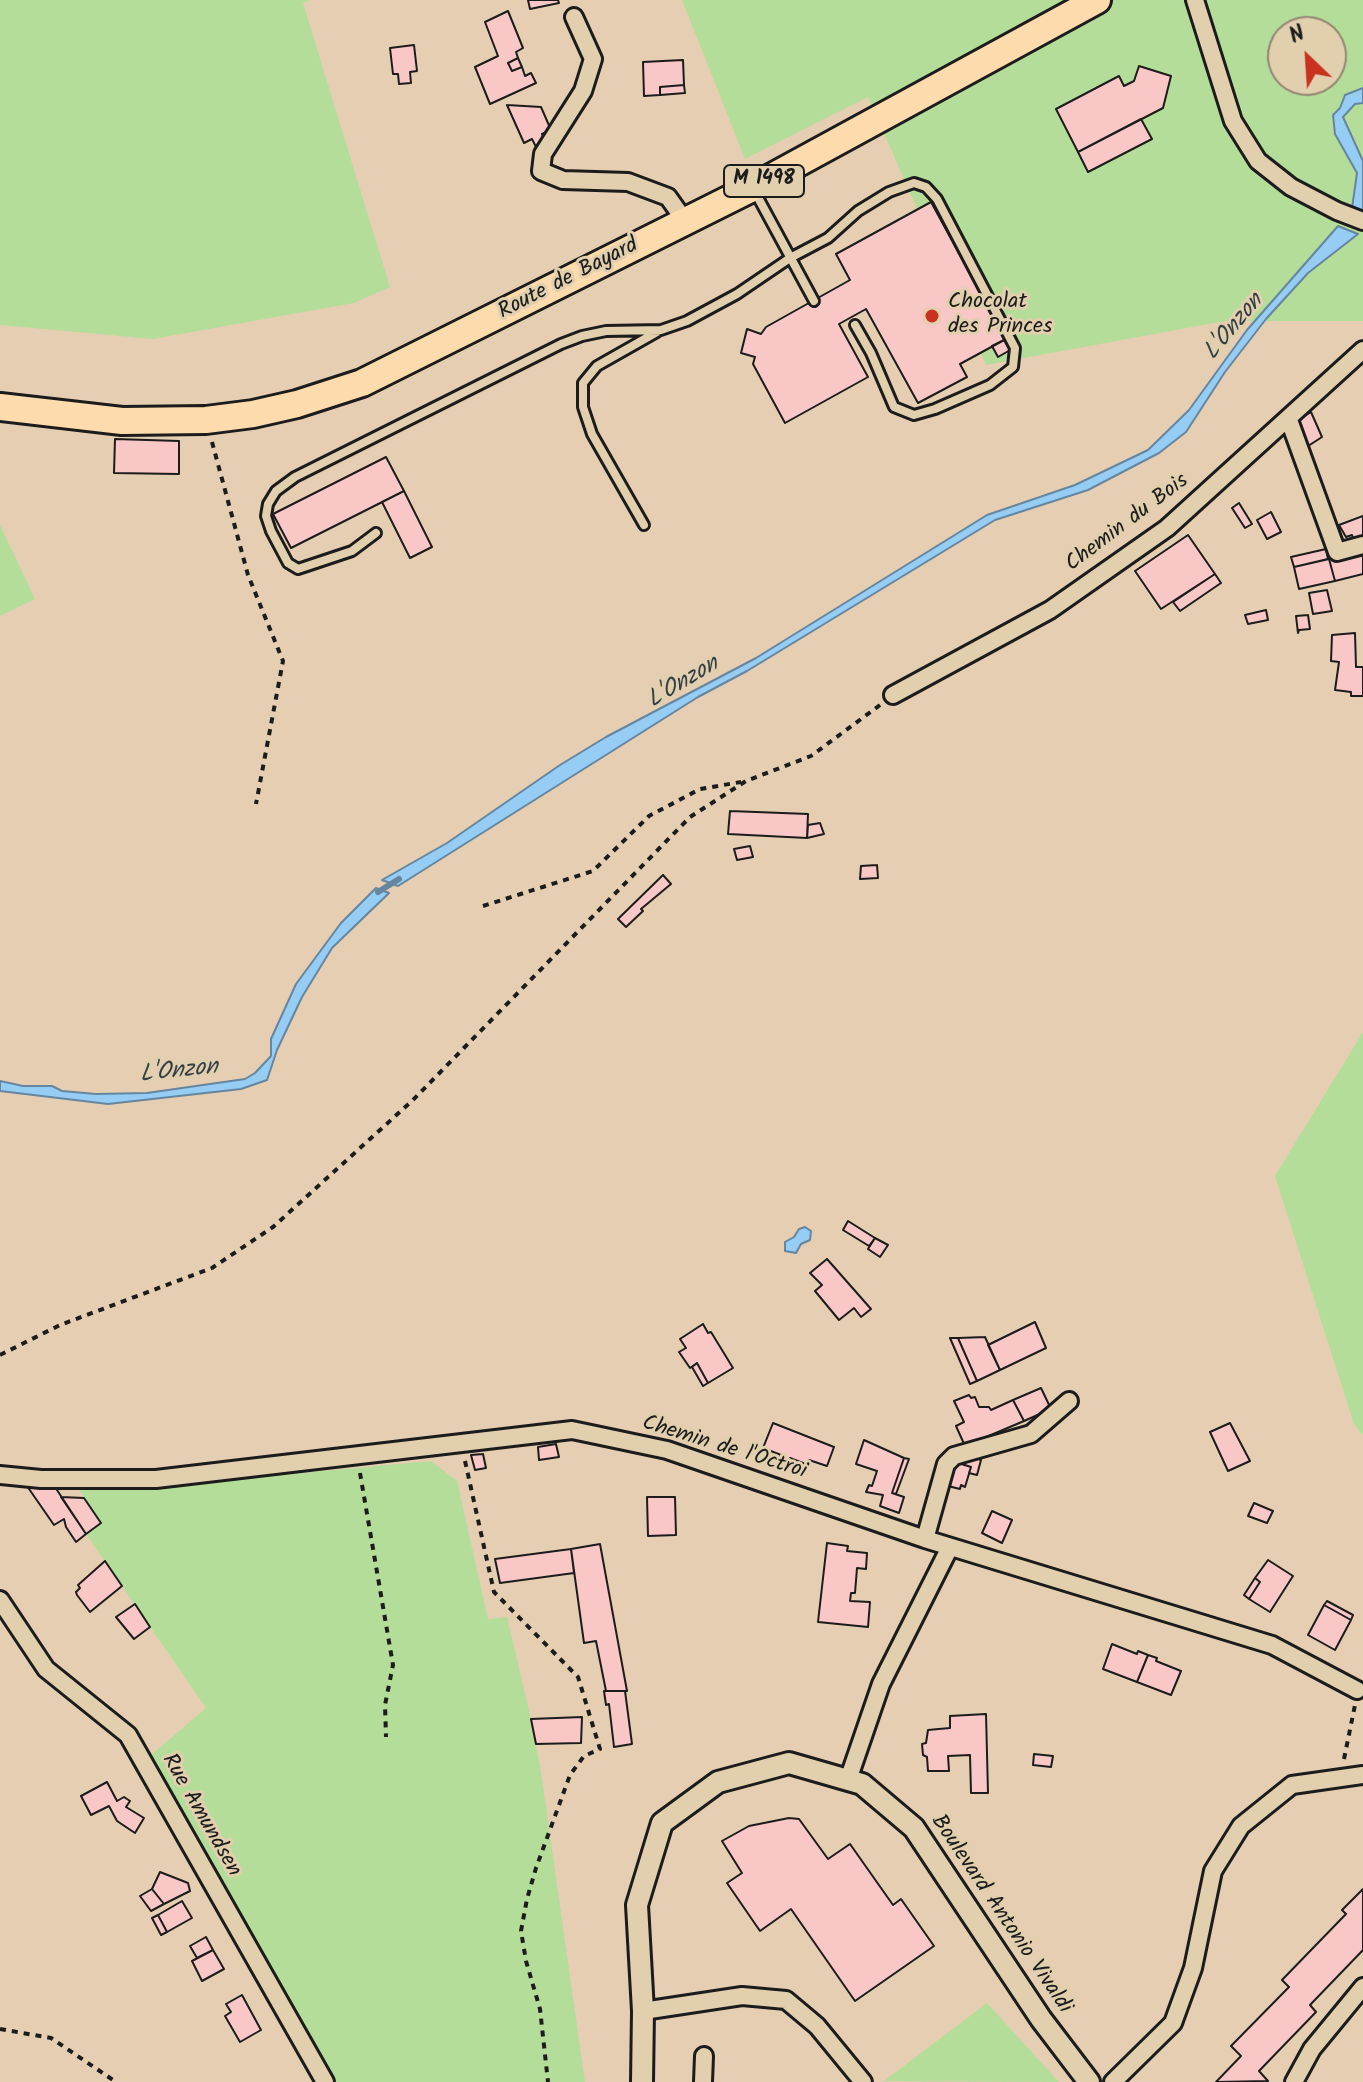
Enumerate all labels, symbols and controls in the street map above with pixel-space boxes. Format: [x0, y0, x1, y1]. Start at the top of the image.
north arrow [1267, 16, 1347, 96]
text: N [1284, 17, 1311, 54]
road number: M 1498 [724, 165, 804, 197]
street label: Route de Bayard [495, 233, 643, 327]
water label: L'Onzon [1199, 289, 1271, 367]
place label: Chocolat des Princes [948, 290, 1052, 342]
marker: Chocolat des Princes [923, 307, 941, 325]
street label: Chemin du Bois [1061, 469, 1195, 579]
water label: L'Onzon [643, 651, 725, 717]
water label: L'Onzon [139, 1055, 219, 1091]
street label: Chemin de l'Octroi [639, 1411, 809, 1487]
street label: Rue Amundsen [154, 1750, 246, 1882]
street label: Boulevard Antonio Vivaldi [924, 1811, 1076, 2019]

